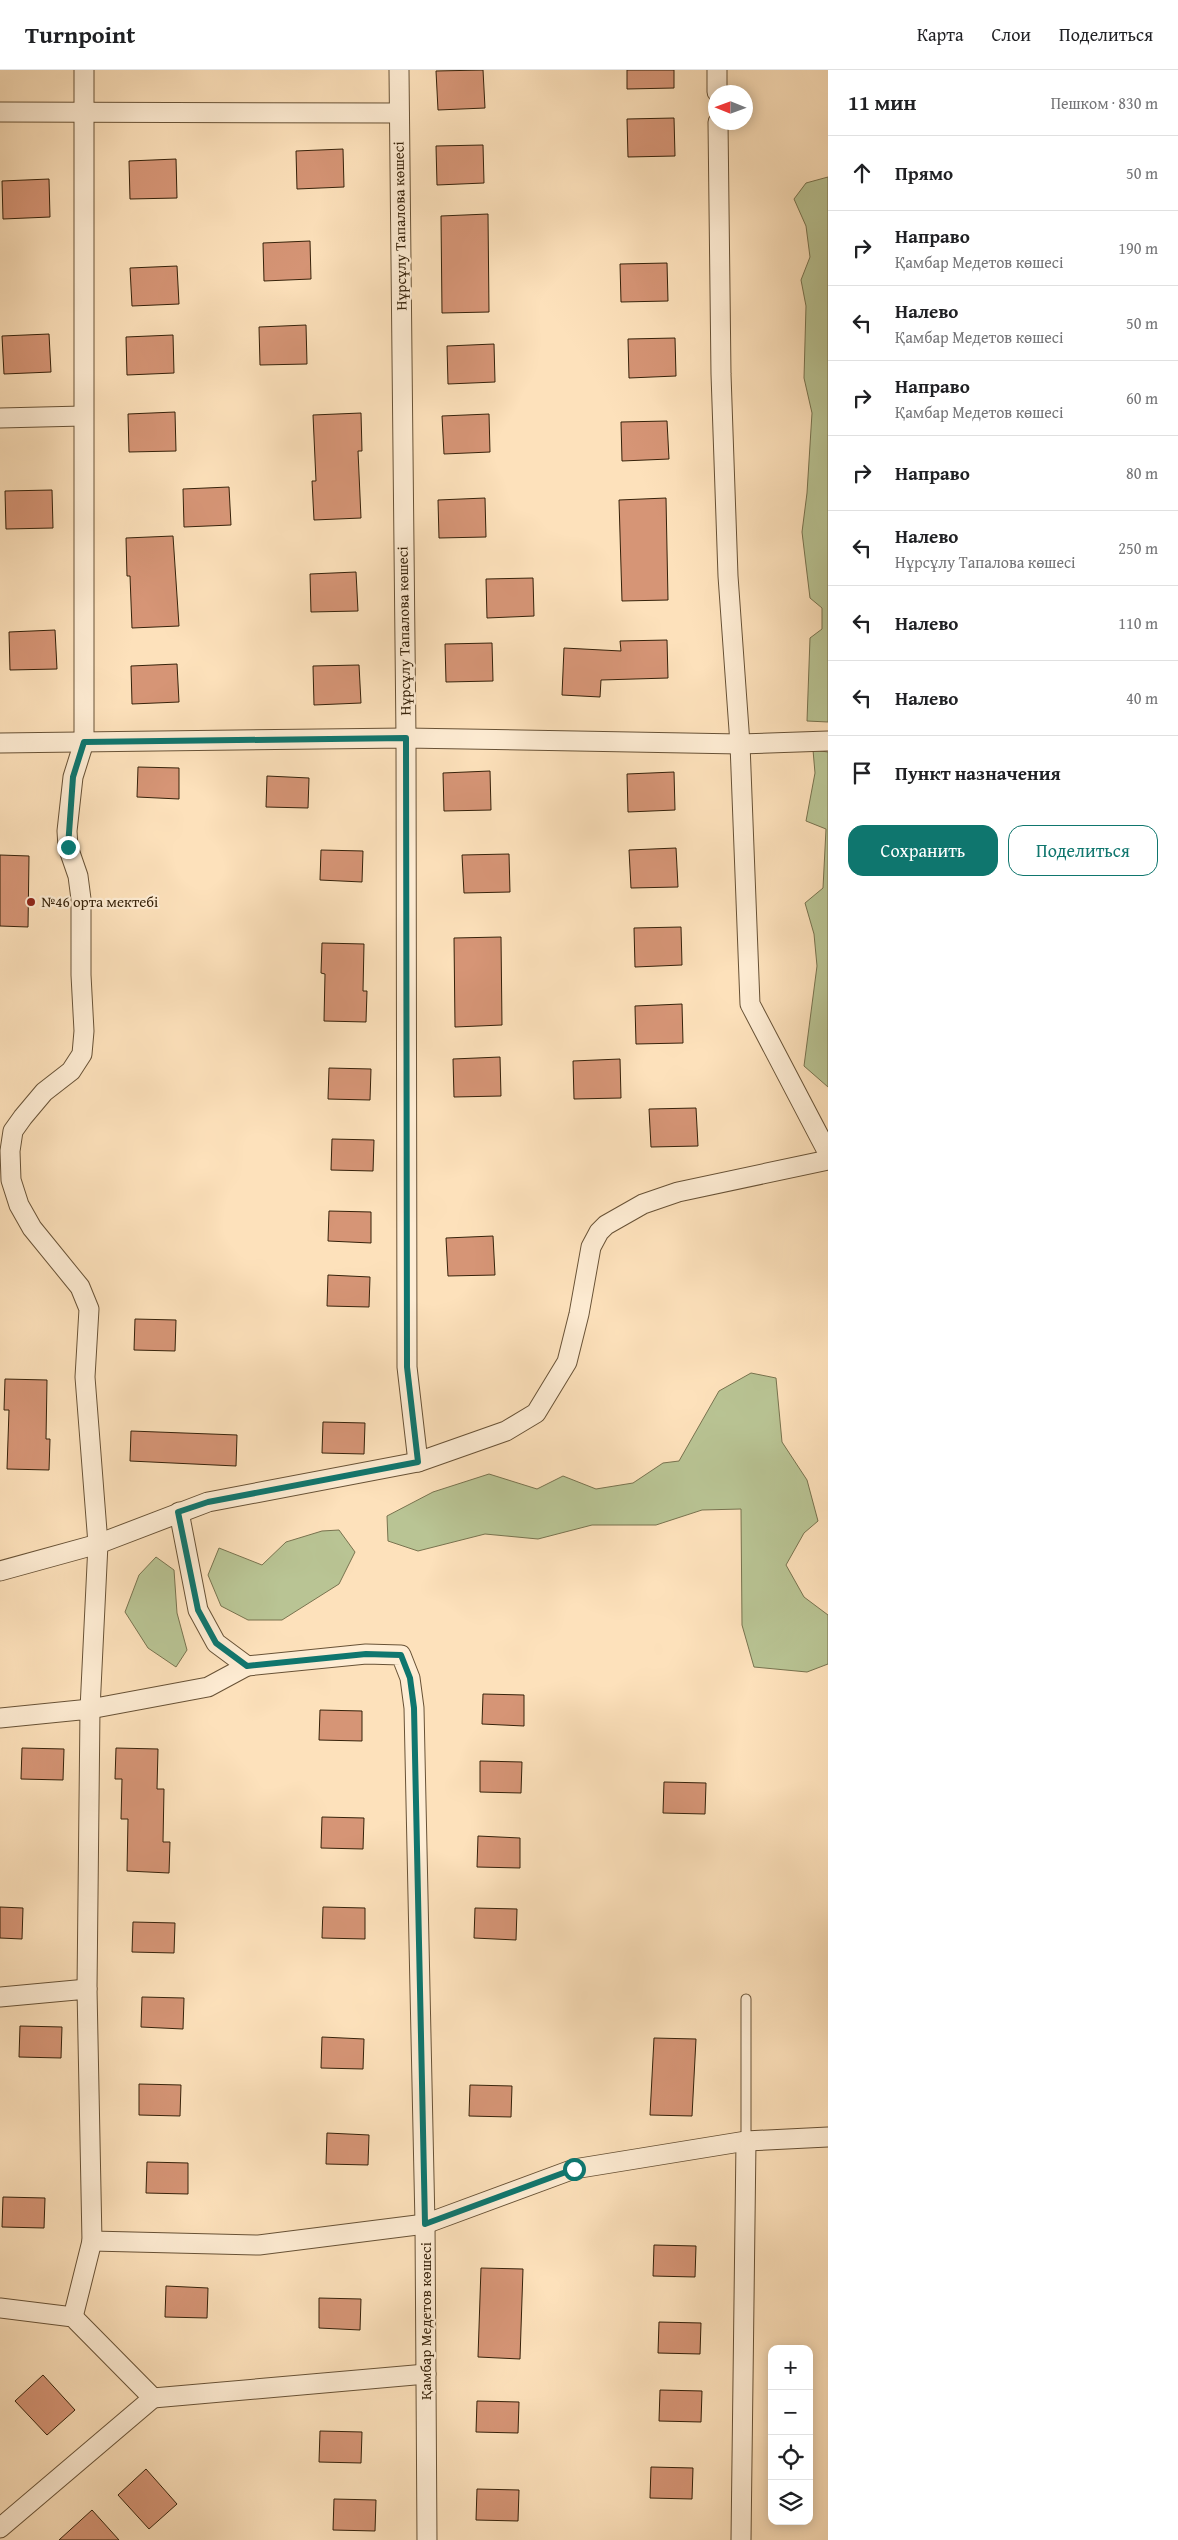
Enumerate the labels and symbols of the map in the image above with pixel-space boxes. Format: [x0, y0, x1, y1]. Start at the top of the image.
north arrow [708, 85, 753, 130]
street label: Нұрсұлу Тапалова көшесі [388, 141, 411, 311]
street label: Нұрсұлу Тапалова көшесі [392, 546, 415, 716]
route end [57, 836, 80, 859]
place label: №46 орта мектебі [41, 891, 158, 912]
marker: №46 орта мектебі [25, 896, 37, 908]
route start [563, 2158, 586, 2181]
street label: Қамбар Медетов көшесі [415, 2242, 436, 2400]

